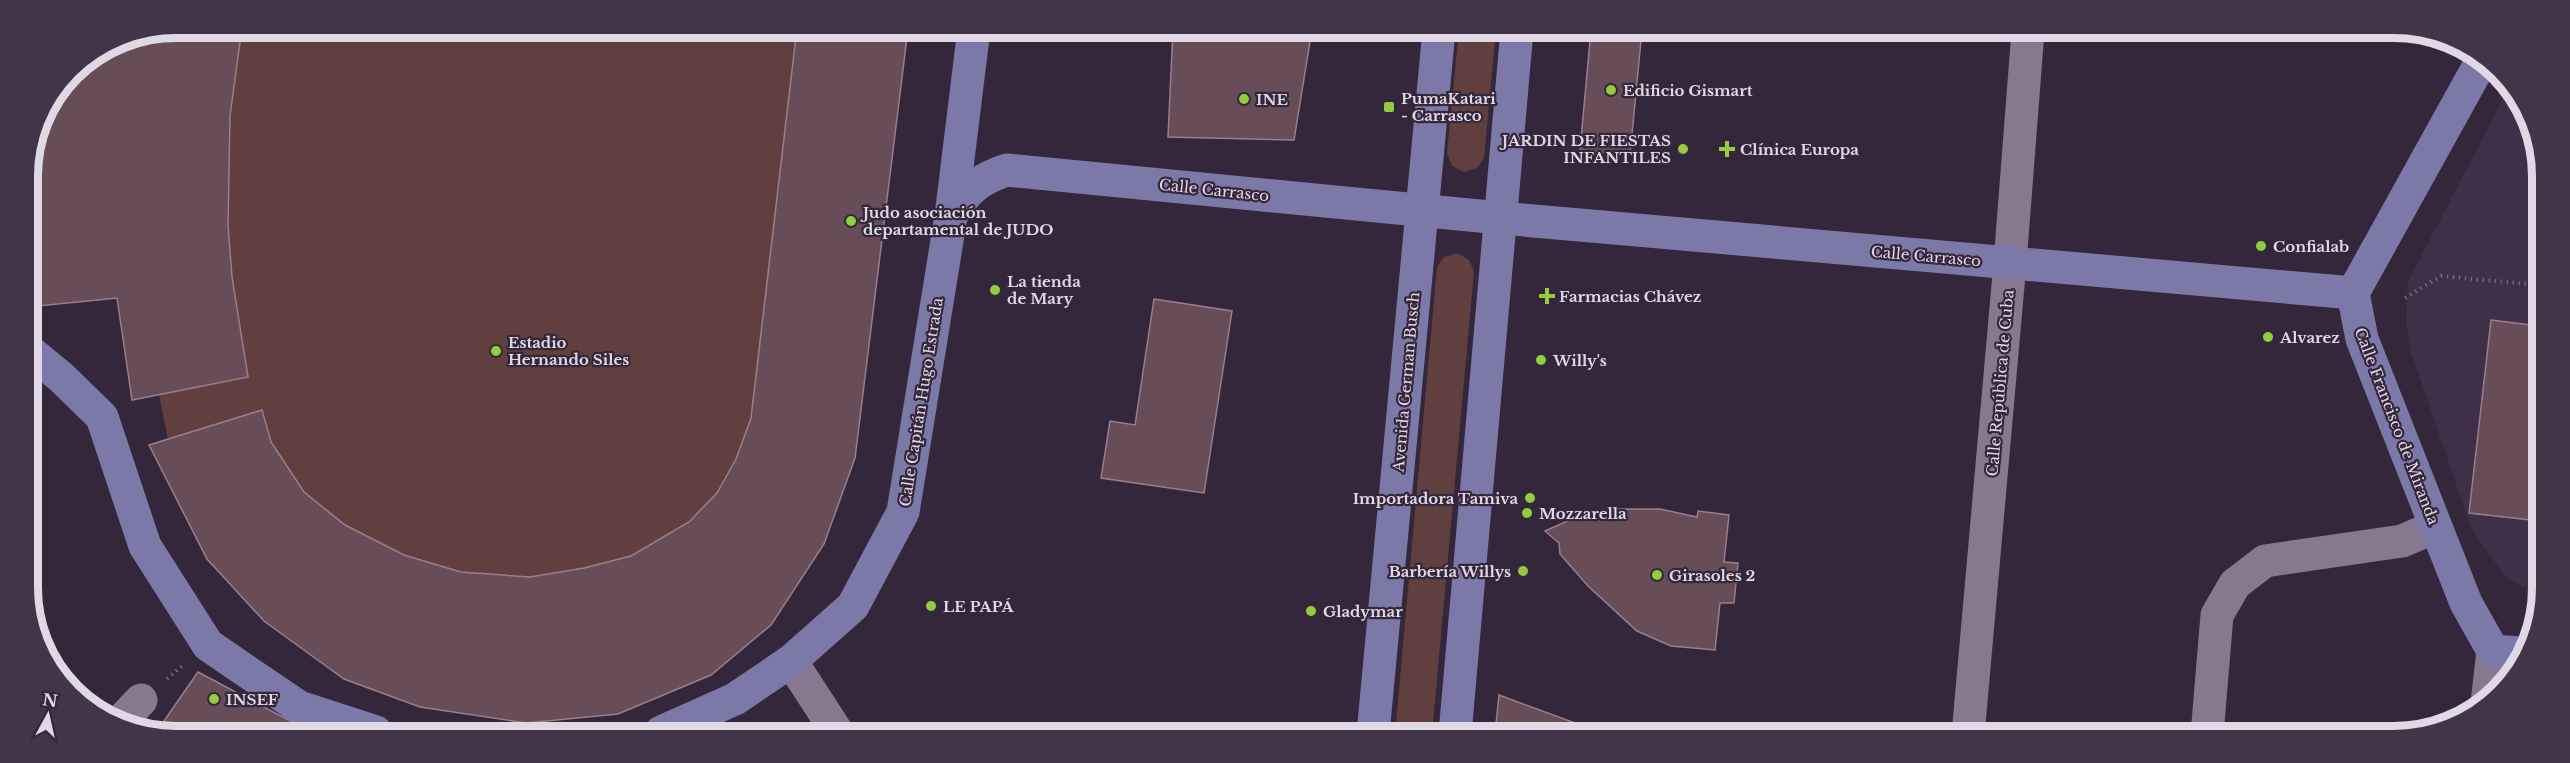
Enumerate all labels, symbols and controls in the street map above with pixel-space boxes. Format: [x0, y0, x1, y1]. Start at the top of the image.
place label: Edificio Gismart [1623, 81, 1753, 100]
marker: Edificio Gismart [1604, 83, 1618, 97]
place label: PumaKatari - Carrasco [1401, 89, 1496, 125]
place label: INE [1256, 90, 1288, 109]
marker: INE [1237, 92, 1251, 106]
marker: PumaKatari - Carrasco [1382, 100, 1396, 114]
place label: JARDIN DE FIESTAS INFANTILES [1499, 131, 1671, 167]
marker: Clínica Europa [1718, 140, 1736, 158]
place label: Clínica Europa [1740, 140, 1859, 159]
marker: JARDIN DE FIESTAS INFANTILES [1676, 142, 1690, 156]
street label: Calle Carrasco [1158, 175, 1270, 205]
place label: Judo asociación departamental de JUDO [860, 203, 1053, 239]
marker: Judo asociación departamental de JUDO [844, 214, 858, 228]
place label: Confialab [2273, 237, 2349, 256]
marker: Confialab [2254, 239, 2268, 253]
street label: Calle Carrasco [1870, 242, 1982, 270]
place label: La tienda de Mary [1007, 272, 1081, 308]
marker: La tienda de Mary [988, 283, 1002, 297]
place label: Farmacias Chávez [1559, 287, 1701, 306]
street label: Calle República de Cuba [1982, 288, 2018, 477]
marker: Farmacias Chávez [1540, 289, 1554, 303]
street label: Avenida German Busch [1389, 291, 1423, 474]
street label: Calle Capitán Hugo Estrada [895, 296, 947, 508]
street label: Calle Francisco de Miranda [2351, 325, 2444, 528]
place label: Alvarez [2279, 328, 2340, 347]
marker: Alvarez [2261, 330, 2275, 344]
place label: Estadio Hernando Siles [508, 333, 629, 369]
marker: Estadio Hernando Siles [489, 344, 503, 358]
place label: Willy's [1552, 351, 1607, 370]
marker: Willy's [1534, 353, 1548, 367]
place label: Importadora Tamiva [1353, 489, 1518, 508]
marker: Importadora Tamiva [1523, 491, 1537, 505]
place label: Mozzarella [1539, 504, 1627, 523]
marker: Mozzarella [1520, 506, 1534, 520]
place label: Barbería Willys [1389, 562, 1511, 581]
marker: Barbería Willys [1516, 564, 1530, 578]
place label: Girasoles 2 [1669, 566, 1756, 585]
marker: Girasoles 2 [1650, 568, 1664, 582]
place label: LE PAPÁ [943, 597, 1014, 616]
marker: LE PAPÁ [924, 599, 938, 613]
place label: Gladymar [1323, 602, 1403, 621]
marker: Gladymar [1304, 604, 1318, 618]
north arrow [18, 685, 78, 745]
text: N [41, 689, 59, 711]
place label: INSEF [226, 690, 279, 709]
marker: INSEF [207, 692, 221, 706]

